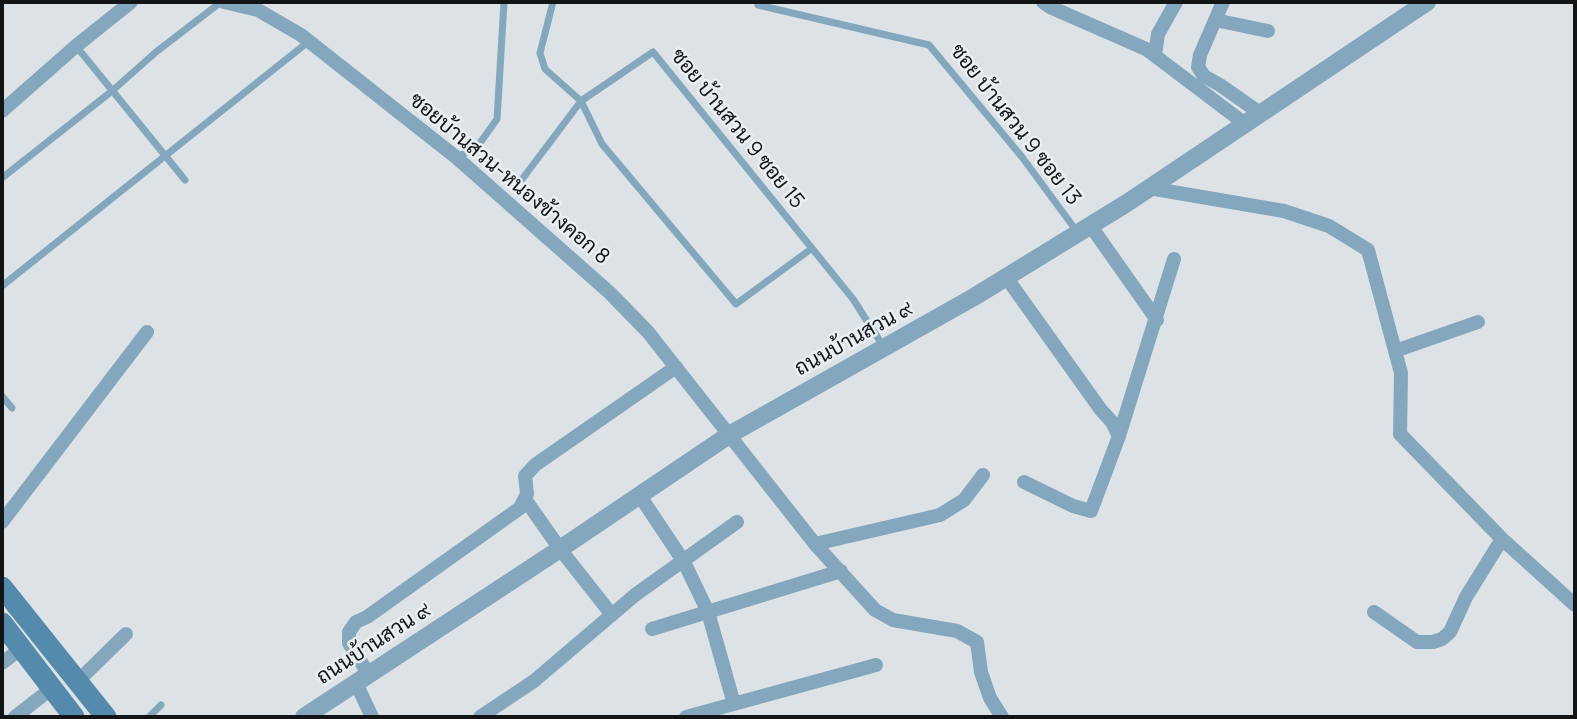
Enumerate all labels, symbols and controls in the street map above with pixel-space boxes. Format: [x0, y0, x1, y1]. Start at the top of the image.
street label: ซอย บ้านสวน 9 ซอย 13 [944, 39, 1086, 211]
street label: ซอย บ้านสวน 9 ซอย 15 [665, 44, 809, 214]
street label: ซอยบ้านสวน-หนองข้างคอก 8 [404, 88, 614, 270]
street label: ถนนบ้านสวน ๙ [791, 296, 917, 382]
street label: ถนนบ้านสวน ๙ [312, 598, 436, 690]

